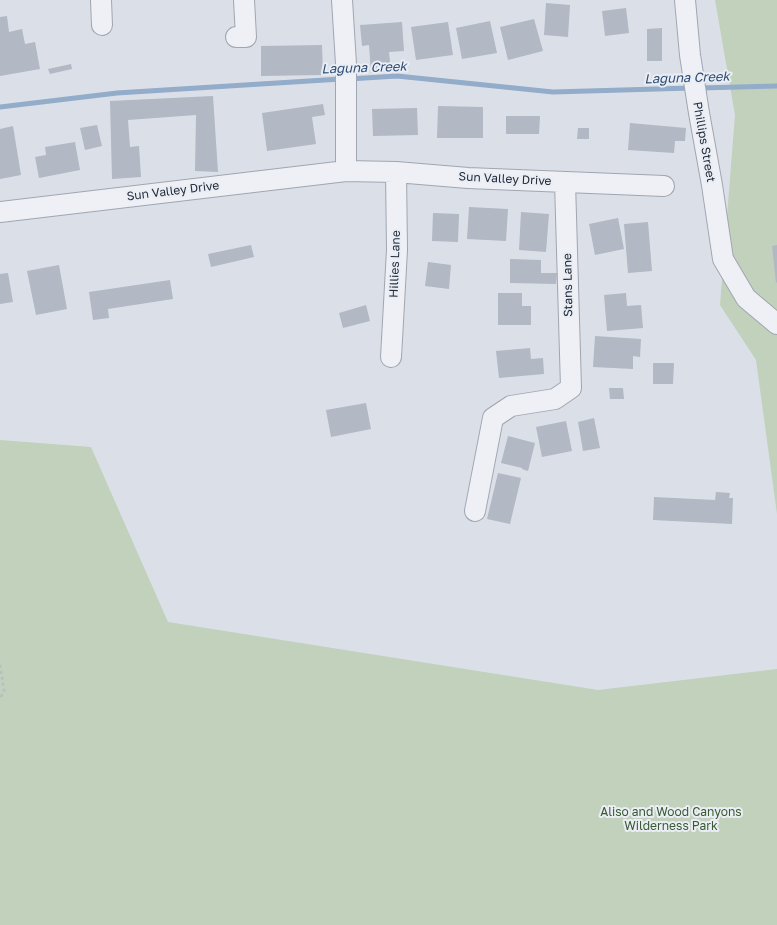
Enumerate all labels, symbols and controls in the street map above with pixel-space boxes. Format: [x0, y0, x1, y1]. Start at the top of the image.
water label: Laguna Creek [321, 59, 407, 77]
water label: Laguna Creek [644, 69, 730, 87]
street label: Phillips Street [690, 101, 718, 183]
street label: Sun Valley Drive [458, 169, 552, 189]
street label: Sun Valley Drive [126, 178, 220, 204]
street label: Hillies Lane [387, 230, 403, 298]
street label: Stans Lane [560, 253, 576, 317]
park label: Aliso and Wood Canyons Wilderness Park [600, 805, 742, 833]

